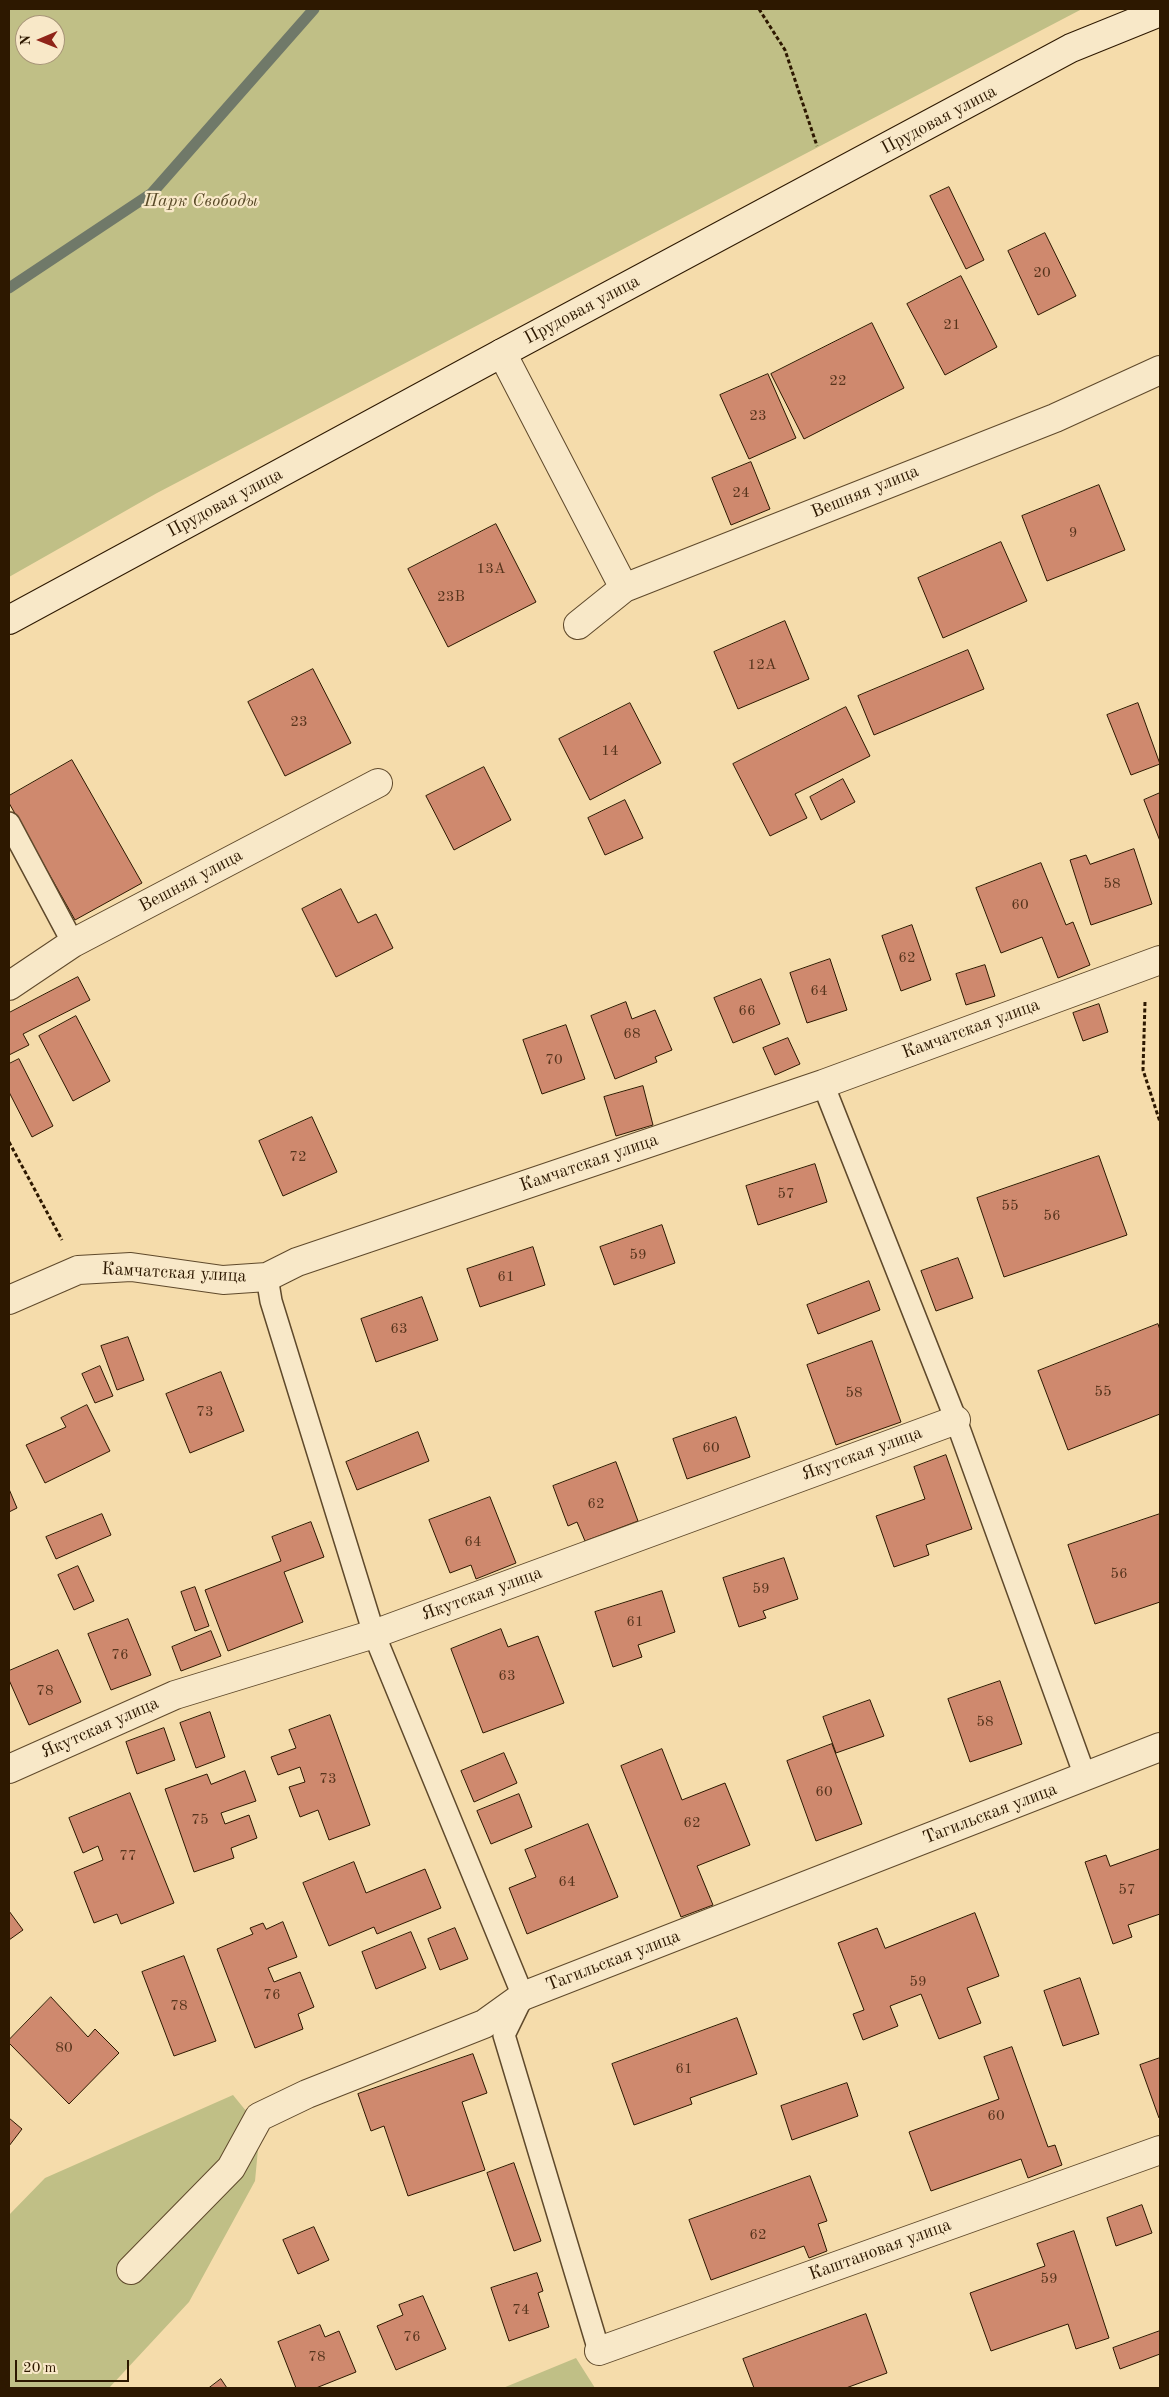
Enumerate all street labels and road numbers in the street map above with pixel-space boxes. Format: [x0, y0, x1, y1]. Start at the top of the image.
street label: Прудовая улица [878, 81, 1000, 159]
street label: Прудовая улица [521, 271, 643, 349]
street label: Вешняя улица [808, 461, 922, 523]
street label: Прудовая улица [164, 464, 286, 542]
street label: Вешняя улица [136, 845, 246, 917]
street label: Камчатская улица [899, 994, 1043, 1064]
street label: Камчатская улица [517, 1129, 661, 1197]
street label: Камчатская улица [101, 1258, 247, 1288]
street label: Якутская улица [799, 1422, 925, 1486]
street label: Якутская улица [419, 1562, 545, 1626]
street label: Якутская улица [38, 1692, 162, 1764]
street label: Тагильская улица [920, 1778, 1060, 1850]
street label: Тагильская улица [543, 1925, 683, 1997]
street label: Каштановая улица [806, 2214, 954, 2286]

